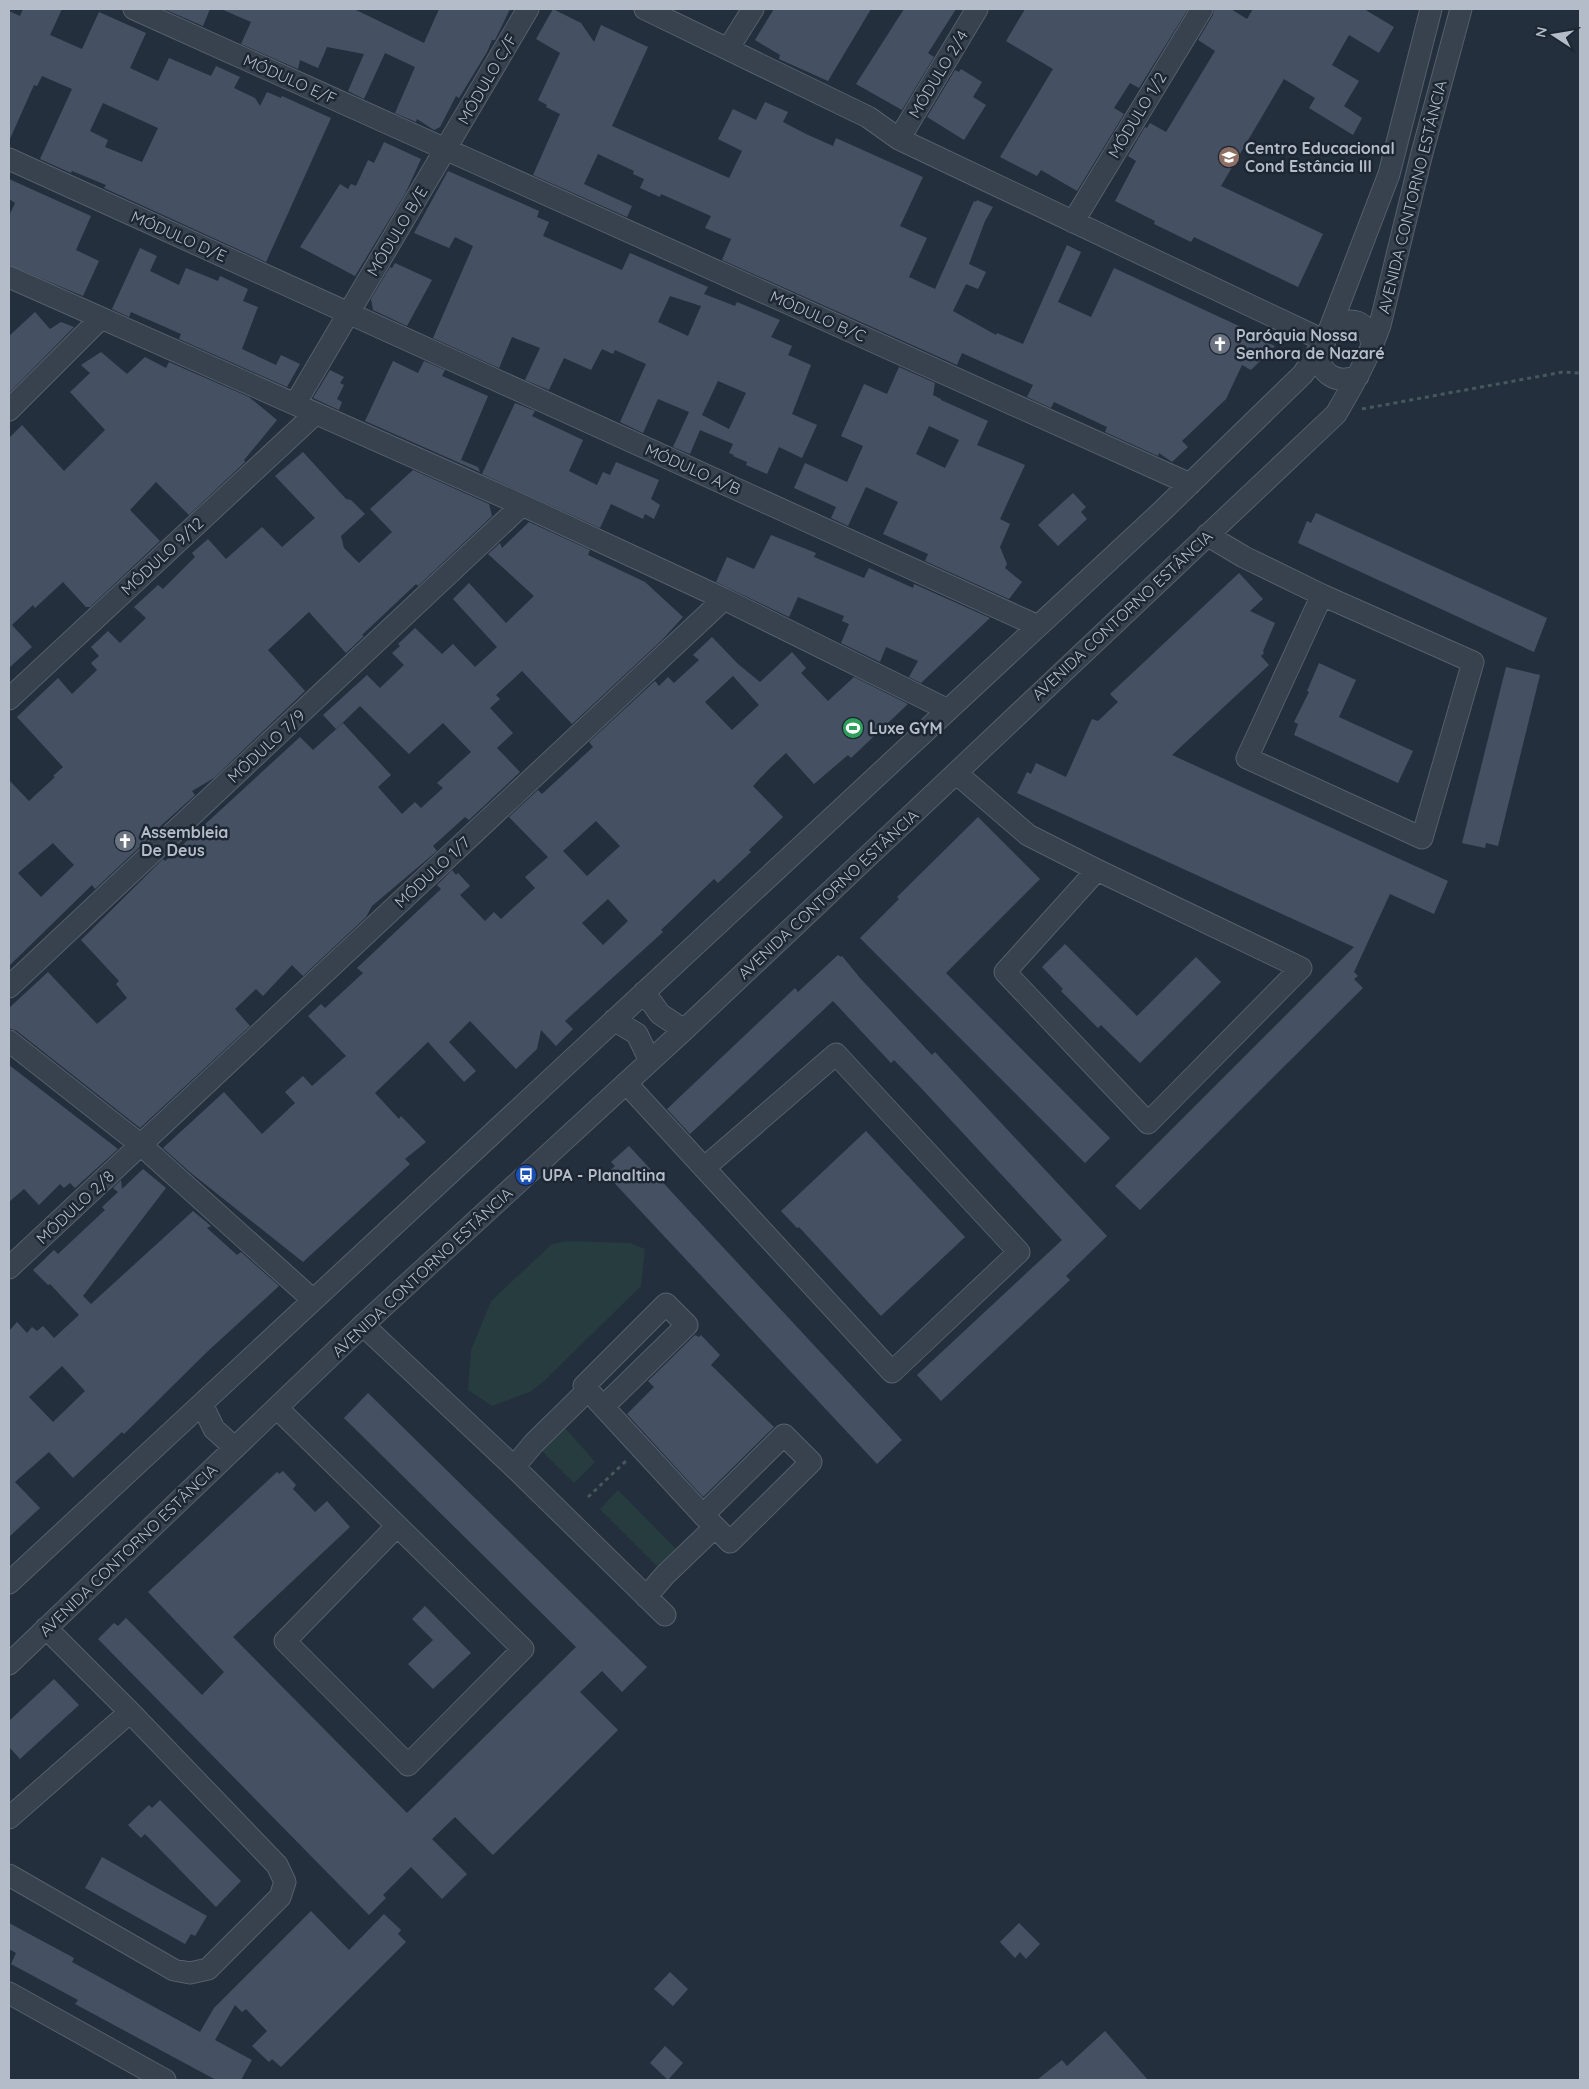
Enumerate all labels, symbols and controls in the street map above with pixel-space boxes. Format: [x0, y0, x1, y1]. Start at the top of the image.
north arrow [1529, 10, 1579, 60]
text: N [1531, 25, 1551, 39]
street label: MÓDULO 2/4 [904, 26, 972, 122]
street label: MÓDULO C/F [453, 30, 521, 128]
street label: MÓDULO E/F [240, 50, 340, 108]
street label: MÓDULO 1/2 [1104, 68, 1170, 162]
street label: AVENIDA CONTORNO ESTÂNCIA [1373, 78, 1451, 316]
place label: Centro Educacional Cond Estância III [1245, 138, 1395, 176]
school or university icon: Centro Educacional Cond Estância III [1217, 145, 1241, 169]
street label: MÓDULO B/E [362, 182, 432, 280]
street label: MÓDULO D/E [128, 206, 230, 266]
street label: MÓDULO B/C [767, 286, 869, 346]
place label: Paróquia Nossa Senhora de Nazaré [1236, 325, 1385, 363]
church icon: Paróquia Nossa Senhora de Nazaré [1208, 332, 1232, 356]
street label: MÓDULO A/B [642, 439, 744, 499]
street label: MÓDULO 9/12 [117, 513, 207, 599]
street label: AVENIDA CONTORNO ESTÂNCIA [1027, 526, 1217, 704]
street label: MÓDULO 7/9 [223, 705, 309, 787]
sports icon: Luxe GYM [841, 716, 865, 740]
place label: Luxe GYM [869, 718, 943, 738]
street label: AVENIDA CONTORNO ESTÂNCIA [733, 805, 923, 983]
place label: Assembleia De Deus [141, 822, 228, 860]
church icon: Assembleia De Deus [113, 829, 137, 853]
street label: MÓDULO 1/7 [390, 832, 474, 912]
bus stop icon: UPA - Planaltina [514, 1163, 538, 1187]
place label: UPA - Planaltina [542, 1165, 666, 1185]
street label: MÓDULO 2/8 [32, 1166, 118, 1248]
street label: AVENIDA CONTORNO ESTÂNCIA [327, 1183, 517, 1361]
street label: AVENIDA CONTORNO ESTÂNCIA [35, 1459, 221, 1641]

